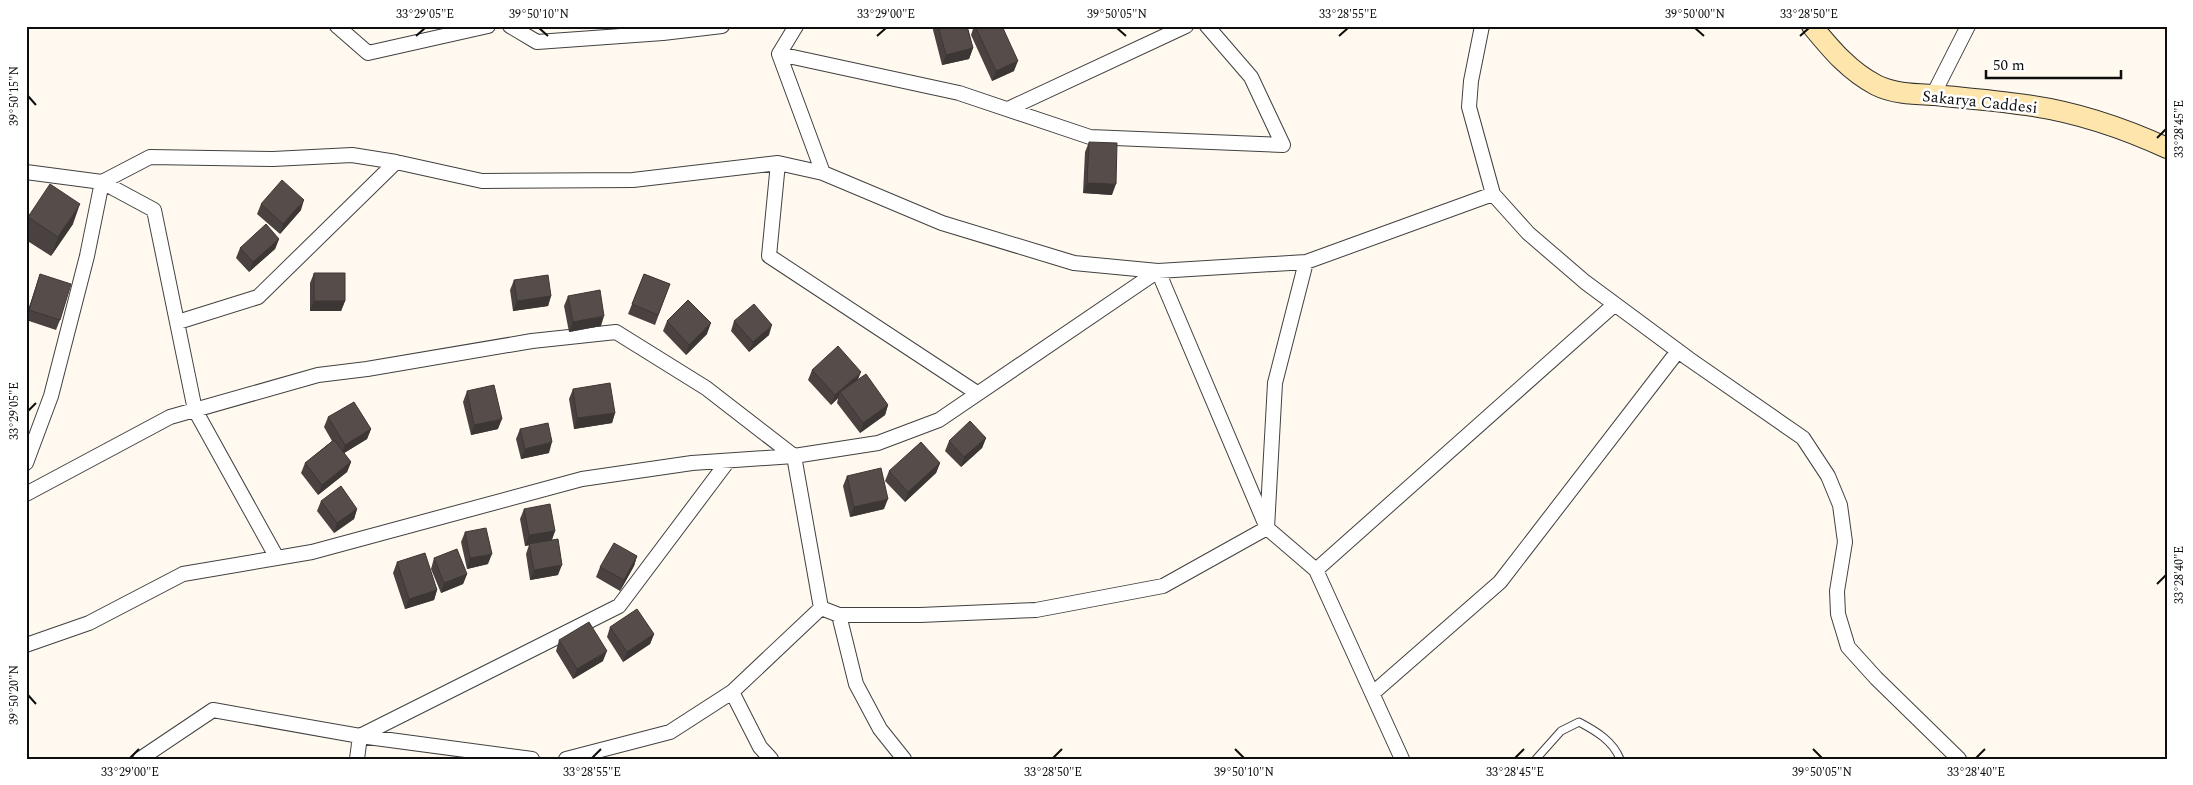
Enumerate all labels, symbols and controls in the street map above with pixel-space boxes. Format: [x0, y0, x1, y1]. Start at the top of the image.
text: 33°29'05"E [396, 5, 454, 24]
text: 39°50'10"N [509, 5, 569, 24]
text: 33°29'00"E [857, 5, 915, 24]
text: 39°50'05"N [1087, 5, 1147, 24]
text: 33°28'55"E [1319, 5, 1377, 24]
text: 39°50'00"N [1665, 5, 1725, 24]
text: 33°28'50"E [1780, 5, 1838, 24]
scale bar [1986, 48, 2120, 80]
text: 50 m [1993, 54, 2025, 77]
text: 39°50'15"N [5, 66, 24, 126]
street label: Sakarya Caddesi [1921, 84, 2039, 120]
text: 33°28'45"E [2170, 100, 2189, 158]
text: 33°29'05"E [5, 382, 24, 440]
text: 33°28'40"E [2170, 546, 2189, 604]
text: 39°50'20"N [5, 665, 24, 725]
text: 33°29'00"E [101, 763, 159, 782]
text: 33°28'55"E [563, 763, 621, 782]
text: 33°28'50"E [1024, 763, 1082, 782]
text: 39°50'10"N [1214, 763, 1274, 782]
text: 33°28'45"E [1486, 763, 1544, 782]
text: 39°50'05"N [1792, 763, 1852, 782]
text: 33°28'40"E [1947, 763, 2005, 782]

